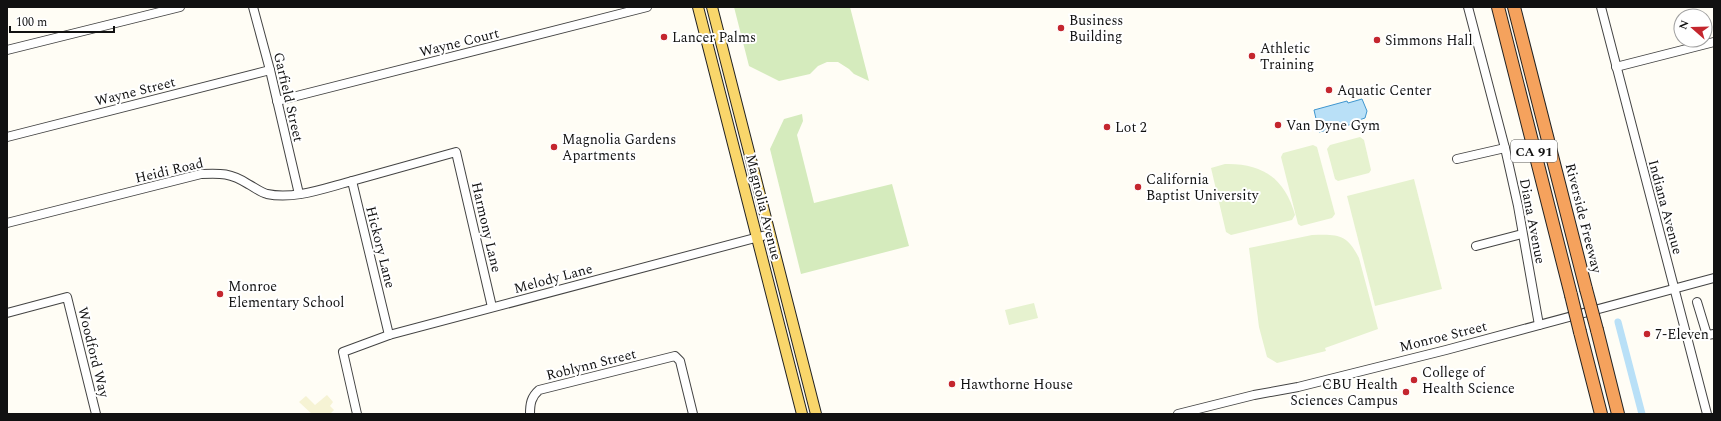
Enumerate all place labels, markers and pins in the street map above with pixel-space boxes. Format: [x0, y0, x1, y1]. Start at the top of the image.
place label: Business Building [1069, 10, 1123, 47]
marker: Business Building [1056, 23, 1066, 33]
place label: Lancer Palms [672, 27, 756, 48]
place label: Simmons Hall [1385, 30, 1473, 51]
marker: Lancer Palms [659, 32, 669, 42]
marker: Simmons Hall [1372, 35, 1382, 45]
place label: Athletic Training [1260, 38, 1314, 75]
marker: Athletic Training [1247, 51, 1257, 61]
place label: Aquatic Center [1337, 80, 1432, 101]
marker: Aquatic Center [1324, 85, 1334, 95]
place label: Van Dyne Gym [1286, 115, 1380, 136]
place label: Lot 2 [1115, 117, 1147, 138]
marker: Van Dyne Gym [1273, 120, 1283, 130]
marker: Lot 2 [1102, 122, 1112, 132]
place label: Magnolia Gardens Apartments [562, 129, 676, 166]
marker: Magnolia Gardens Apartments [549, 142, 559, 152]
place label: California Baptist University [1146, 169, 1260, 206]
marker: California Baptist University [1133, 182, 1143, 192]
place label: Monroe Elementary School [228, 276, 344, 313]
marker: Monroe Elementary School [215, 289, 225, 299]
place label: 7-Eleven [1655, 324, 1709, 345]
marker: 7-Eleven [1642, 329, 1652, 339]
place label: College of Health Science [1422, 362, 1515, 399]
place label: Hawthorne House [960, 374, 1073, 395]
place label: CBU Health Sciences Campus [1290, 374, 1398, 411]
marker: College of Health Science [1409, 375, 1419, 385]
marker: Hawthorne House [947, 379, 957, 389]
marker: CBU Health Sciences Campus [1401, 387, 1411, 397]

